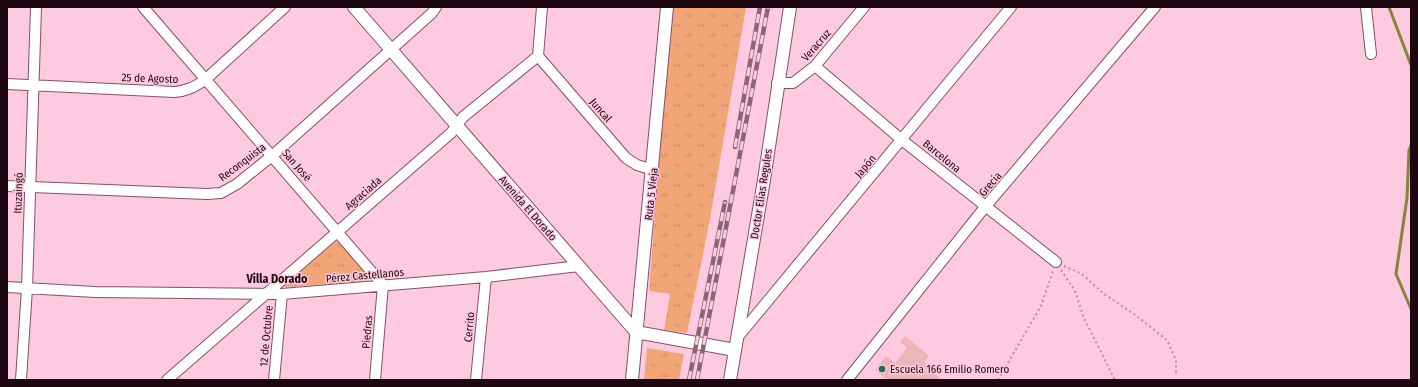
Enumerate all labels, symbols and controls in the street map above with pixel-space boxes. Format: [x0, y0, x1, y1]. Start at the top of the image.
street label: Veracruz [799, 26, 834, 64]
street label: 25 de Agosto [121, 71, 179, 86]
street label: Juncal [587, 96, 615, 125]
street label: Barcelona [920, 137, 963, 176]
street label: Reconquista [216, 141, 268, 184]
street label: San José [279, 147, 314, 184]
street label: Doctor Elías Regules [748, 148, 775, 240]
street label: Japón [852, 152, 879, 180]
street label: Ruta 5 Vieja [642, 167, 661, 221]
street label: Grecia [976, 169, 1004, 199]
street label: Ituzaingó [11, 172, 26, 214]
street label: Avenida El Dorado [496, 173, 560, 244]
street label: Agraciada [342, 174, 384, 213]
street label: Pérez Castellanos [325, 266, 405, 285]
district label: Villa Dorado [246, 272, 308, 286]
street label: 12 de Octubre [257, 305, 276, 367]
street label: Cerrito [462, 311, 477, 343]
street label: Piedras [360, 315, 375, 349]
place label: Escuela 166 Emilio Romero [890, 363, 1010, 376]
marker: Escuela 166 Emilio Romero [877, 364, 887, 374]

